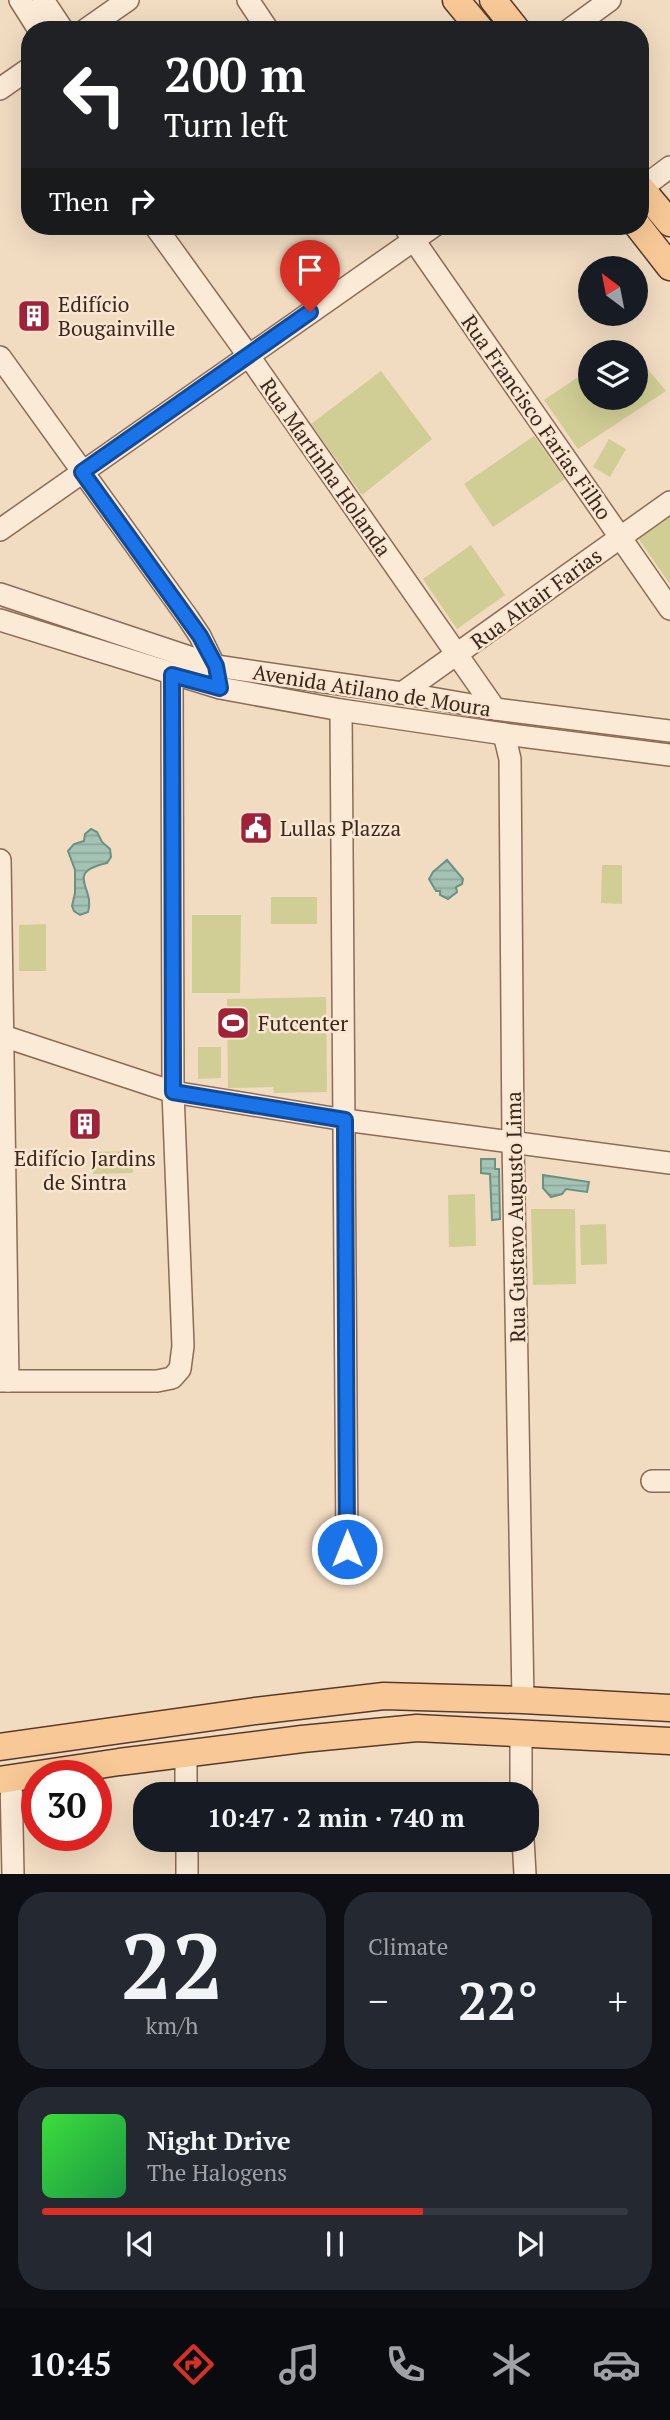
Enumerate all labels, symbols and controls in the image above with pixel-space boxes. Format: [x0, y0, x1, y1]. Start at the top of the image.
text: 200 m [164, 41, 306, 106]
icon: left [49, 49, 140, 140]
text: Turn left [164, 104, 288, 146]
icon: right [123, 182, 161, 220]
text: Then [49, 184, 109, 218]
pin [280, 240, 340, 312]
icon: arrive [291, 251, 329, 289]
north arrow [578, 256, 648, 326]
map controls [578, 256, 648, 410]
place label: Edifício Bougainville [58, 290, 175, 342]
building icon: Edifício Bougainville [15, 297, 53, 335]
street label: Rua Francisco Farias Filho [455, 309, 619, 525]
button: layers [578, 340, 648, 410]
street label: Rua Martinha Holanda [254, 372, 398, 562]
street label: Rua Altair Farias [465, 541, 607, 655]
street label: Avenida Atilano de Moura [251, 657, 494, 723]
public building icon: Lullas Plazza [237, 809, 275, 847]
place label: Lullas Plazza [280, 814, 401, 842]
sports icon: Futcenter [214, 1004, 252, 1042]
place label: Futcenter [258, 1009, 348, 1037]
street label: Rua Gustavo Augusto Lima [499, 1091, 531, 1343]
building icon: Edifício Jardins de Sintra [66, 1105, 104, 1143]
place label: Edifício Jardins de Sintra [14, 1144, 156, 1196]
position arrow [310, 1512, 384, 1586]
speed limit sign: 30 [21, 1760, 112, 1851]
text: 10:47 · 2 min · 740 m [207, 1800, 465, 1834]
text: 22 [121, 1904, 223, 2025]
text: Climate [368, 1931, 448, 1962]
text: 22° [458, 1966, 538, 2035]
text: − [368, 1976, 388, 2026]
text: + [608, 1976, 628, 2026]
text: km/h [145, 2010, 199, 2041]
text: Night Drive [147, 2123, 291, 2157]
text: The Halogens [147, 2157, 287, 2188]
icon: previous [121, 2225, 159, 2263]
icon: pause [316, 2225, 354, 2263]
icon: next [511, 2225, 549, 2263]
icon: directions [169, 2340, 218, 2389]
icon: music [275, 2340, 324, 2389]
icon: phone [381, 2340, 430, 2389]
icon: climate [487, 2340, 536, 2389]
icon: car [592, 2340, 641, 2389]
text: 10:45 [28, 2343, 112, 2385]

